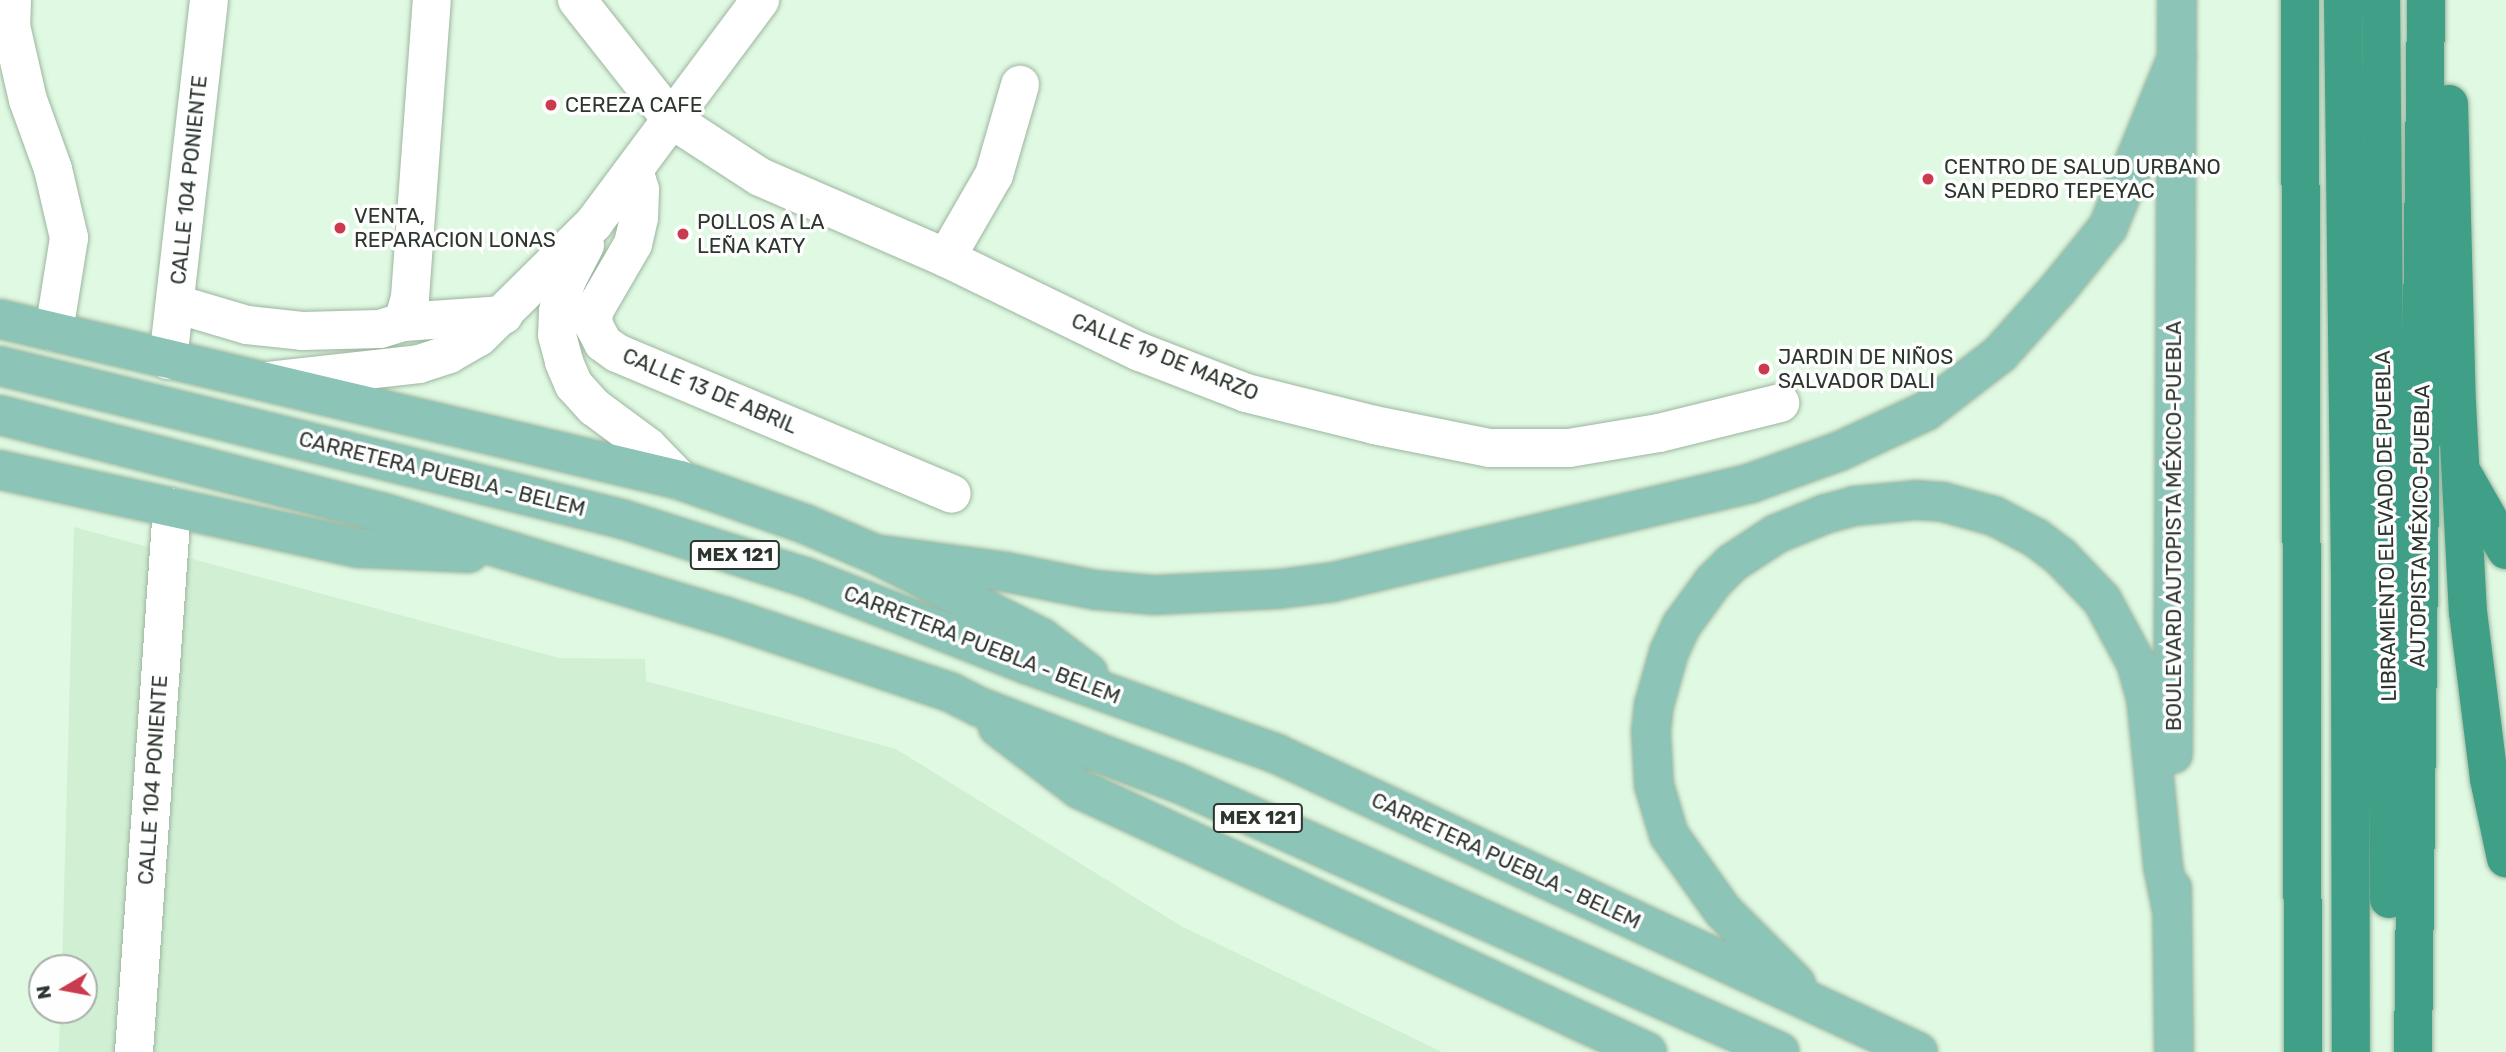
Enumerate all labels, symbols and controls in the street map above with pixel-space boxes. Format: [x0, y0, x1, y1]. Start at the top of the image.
street label: CALLE 104 PONIENTE [165, 74, 213, 286]
place label: CEREZA CAFE [565, 92, 703, 118]
marker: CEREZA CAFE [543, 97, 559, 113]
place label: CENTRO DE SALUD URBANO SAN PEDRO TEPEYAC [1944, 154, 2221, 204]
marker: CENTRO DE SALUD URBANO SAN PEDRO TEPEYAC [1918, 169, 1938, 189]
place label: VENTA, REPARACION LONAS [354, 203, 556, 253]
place label: POLLOS A LA LEÑA KATY [697, 209, 826, 259]
marker: VENTA, REPARACION LONAS [332, 220, 348, 236]
marker: POLLOS A LA LEÑA KATY [675, 226, 691, 242]
street label: CALLE 19 DE MARZO [1068, 308, 1262, 406]
street label: BOULEVARD AUTOPISTA MÉXICO-PUEBLA [2161, 320, 2187, 732]
street label: CALLE 13 DE ABRIL [619, 343, 801, 439]
place label: JARDIN DE NIÑOS SALVADOR DALI [1778, 344, 1953, 394]
street label: LIBRAMIENTO ELEVADO DE PUEBLA [2370, 350, 2402, 702]
marker: JARDIN DE NIÑOS SALVADOR DALI [1756, 361, 1772, 377]
street label: AUTOPISTA MÉXICO-PUEBLA [2405, 384, 2435, 668]
street label: CARRETERA PUEBLA - BELEM [296, 426, 588, 522]
road number: MEX 121 [690, 540, 780, 570]
street label: CARRETERA PUEBLA - BELEM [840, 580, 1124, 710]
street label: CALLE 104 PONIENTE [133, 674, 173, 886]
street label: CARRETERA PUEBLA - BELEM [1367, 787, 1645, 935]
road number: MEX 121 [1212, 803, 1304, 834]
north arrow [28, 954, 98, 1024]
text: N [31, 984, 56, 1001]

